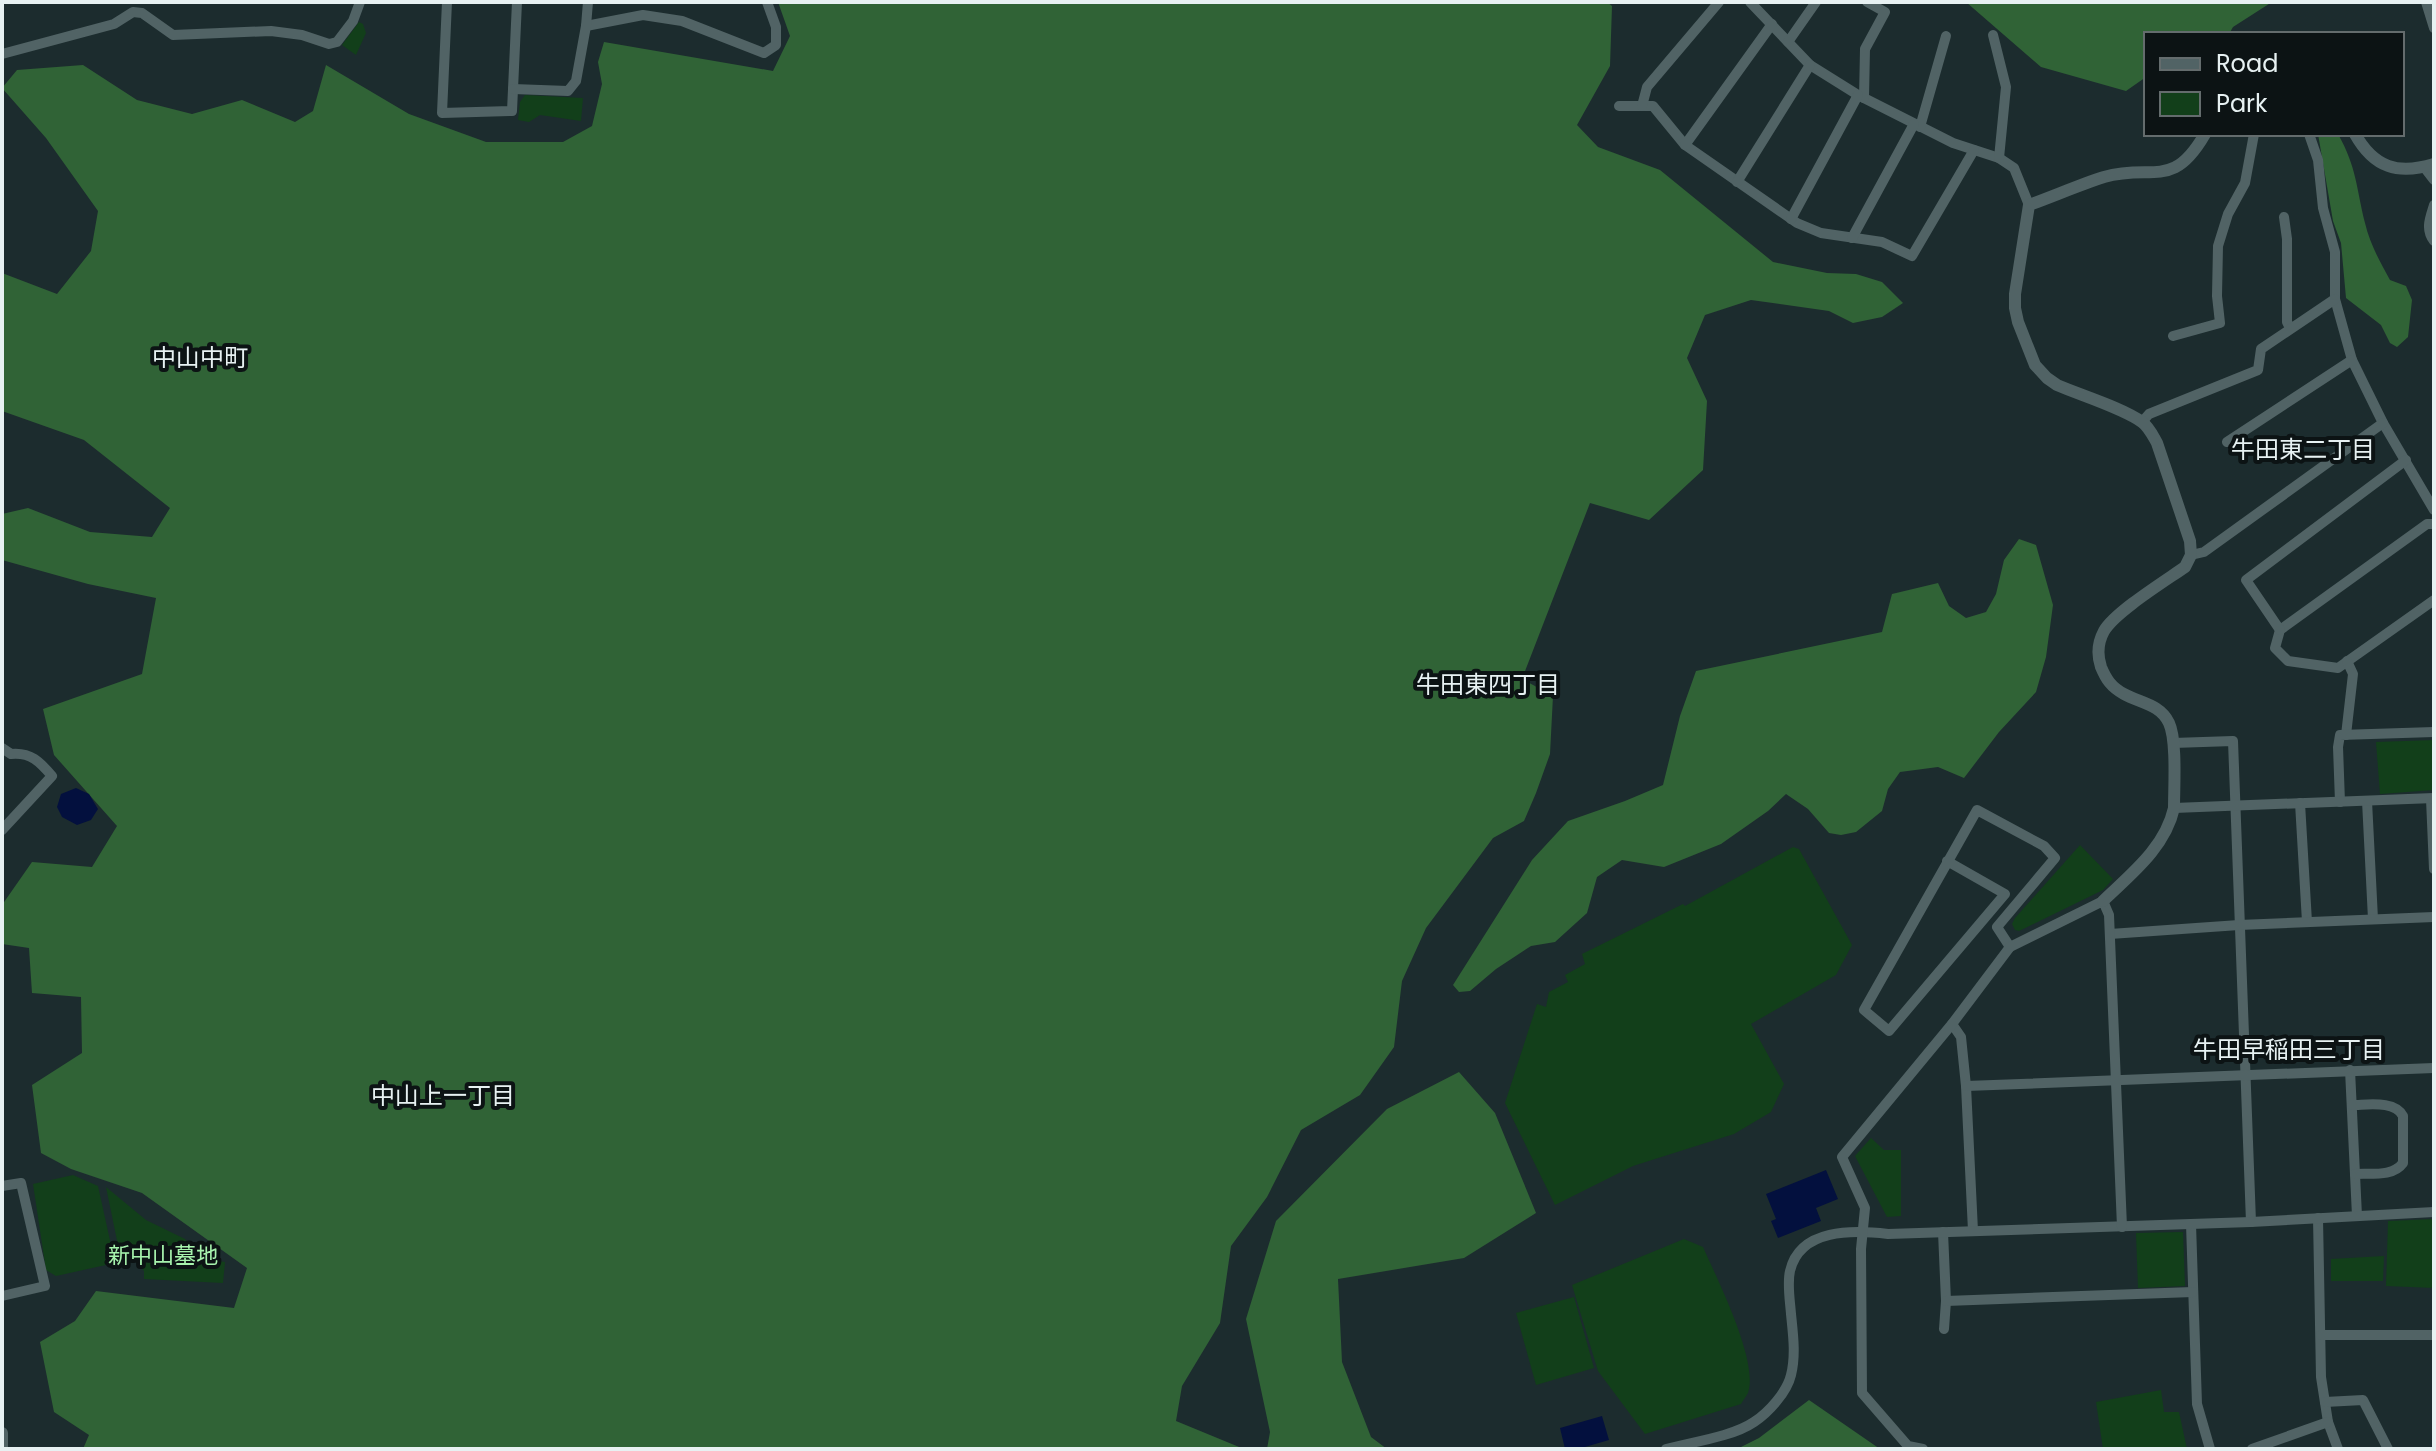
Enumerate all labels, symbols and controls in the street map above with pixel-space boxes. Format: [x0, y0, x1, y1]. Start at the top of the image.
legend [2144, 32, 2404, 136]
text: Road [2216, 47, 2278, 80]
text: Park [2216, 87, 2268, 120]
district label: 中山中町 [152, 341, 248, 374]
district label: 牛田東二丁目 [2231, 433, 2375, 466]
district label: 牛田東四丁目 [1416, 668, 1560, 701]
district label: 牛田早稲田三丁目 [2193, 1033, 2385, 1066]
district label: 中山上一丁目 [371, 1079, 515, 1112]
park label: 新中山墓地 [108, 1240, 218, 1271]

